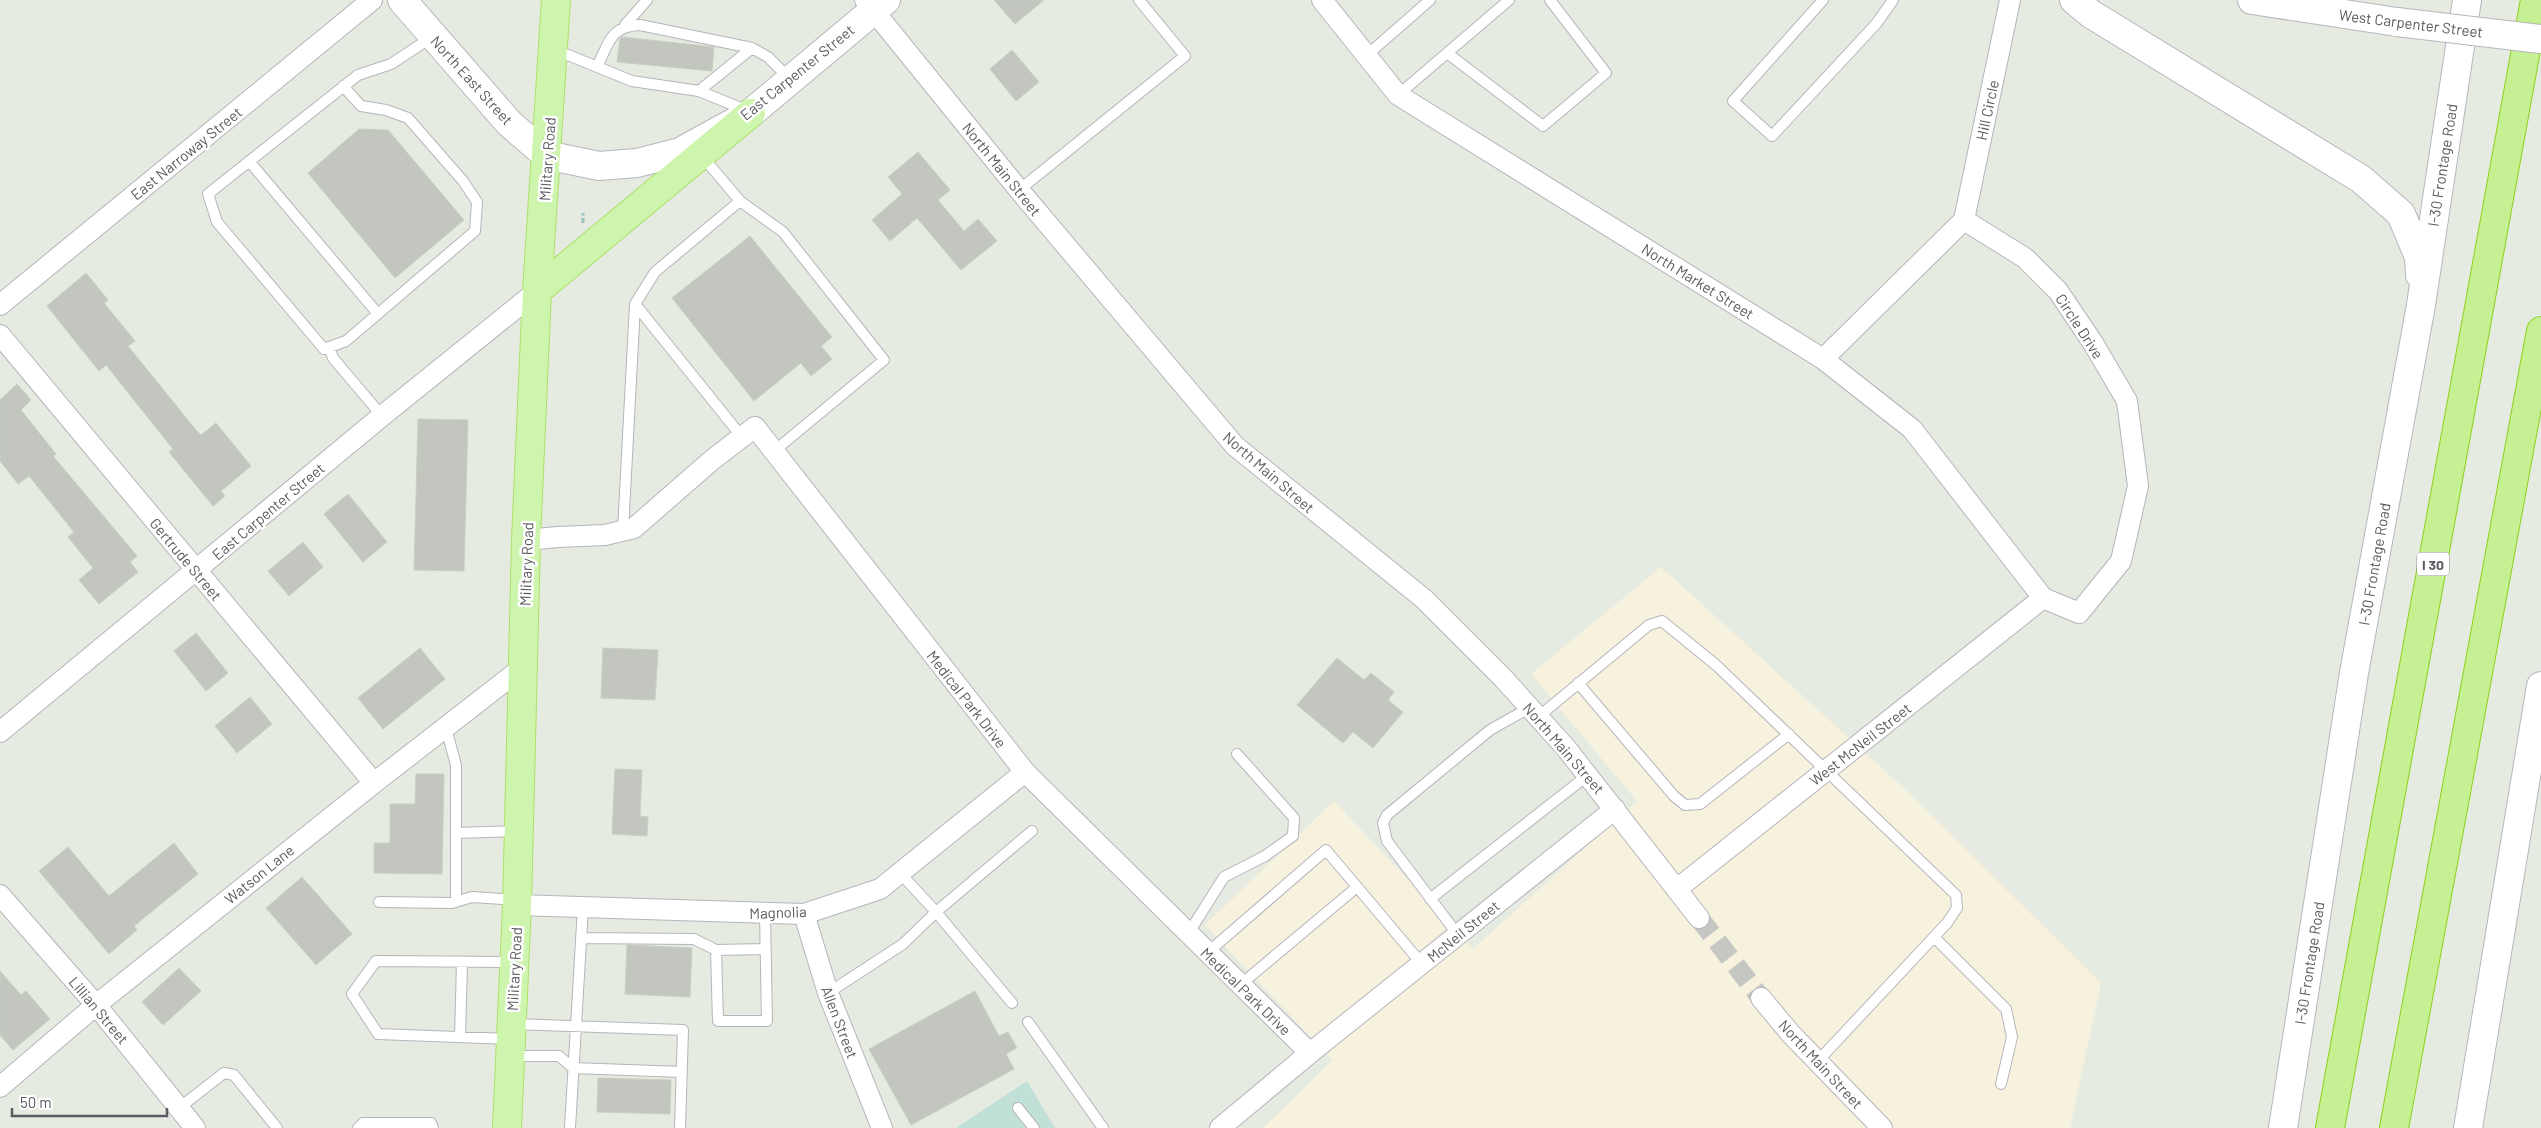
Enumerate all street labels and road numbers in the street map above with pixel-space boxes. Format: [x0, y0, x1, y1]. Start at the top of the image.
street label: West Carpenter Street [2338, 5, 2484, 41]
street label: East Carpenter Street [736, 21, 858, 123]
street label: North East Street [427, 32, 517, 128]
street label: Hill Circle [1972, 78, 2002, 142]
street label: I-30 Frontage Road [2423, 102, 2461, 228]
street label: East Narroway Street [127, 103, 245, 203]
street label: Military Road [535, 117, 559, 201]
street label: North Main Street [959, 119, 1045, 219]
street label: North Market Street [1639, 239, 1757, 323]
street label: Circle Drive [2052, 290, 2108, 362]
street label: North Main Street [1220, 428, 1318, 516]
street label: East Carpenter Street [208, 459, 328, 563]
street label: I-30 Frontage Road [2354, 501, 2394, 627]
street label: Gertrude Street [146, 514, 226, 604]
street label: Military Road [516, 522, 536, 606]
road number: I 30 [2417, 552, 2449, 576]
street label: Medical Park Drive [923, 647, 1011, 751]
street label: North Main Street [1520, 699, 1608, 797]
street label: West McNeil Street [1806, 699, 1914, 789]
street label: Watson Lane [221, 841, 297, 907]
street label: McNeil Street [1423, 896, 1503, 966]
street label: I-30 Frontage Road [2290, 900, 2328, 1026]
street label: Magnolia [749, 902, 807, 922]
street label: Military Road [503, 927, 525, 1011]
street label: Medical Park Drive [1197, 943, 1295, 1039]
street label: Lillian Street [66, 973, 132, 1047]
street label: Allen Street [818, 983, 862, 1061]
street label: North Main Street [1775, 1016, 1867, 1112]

